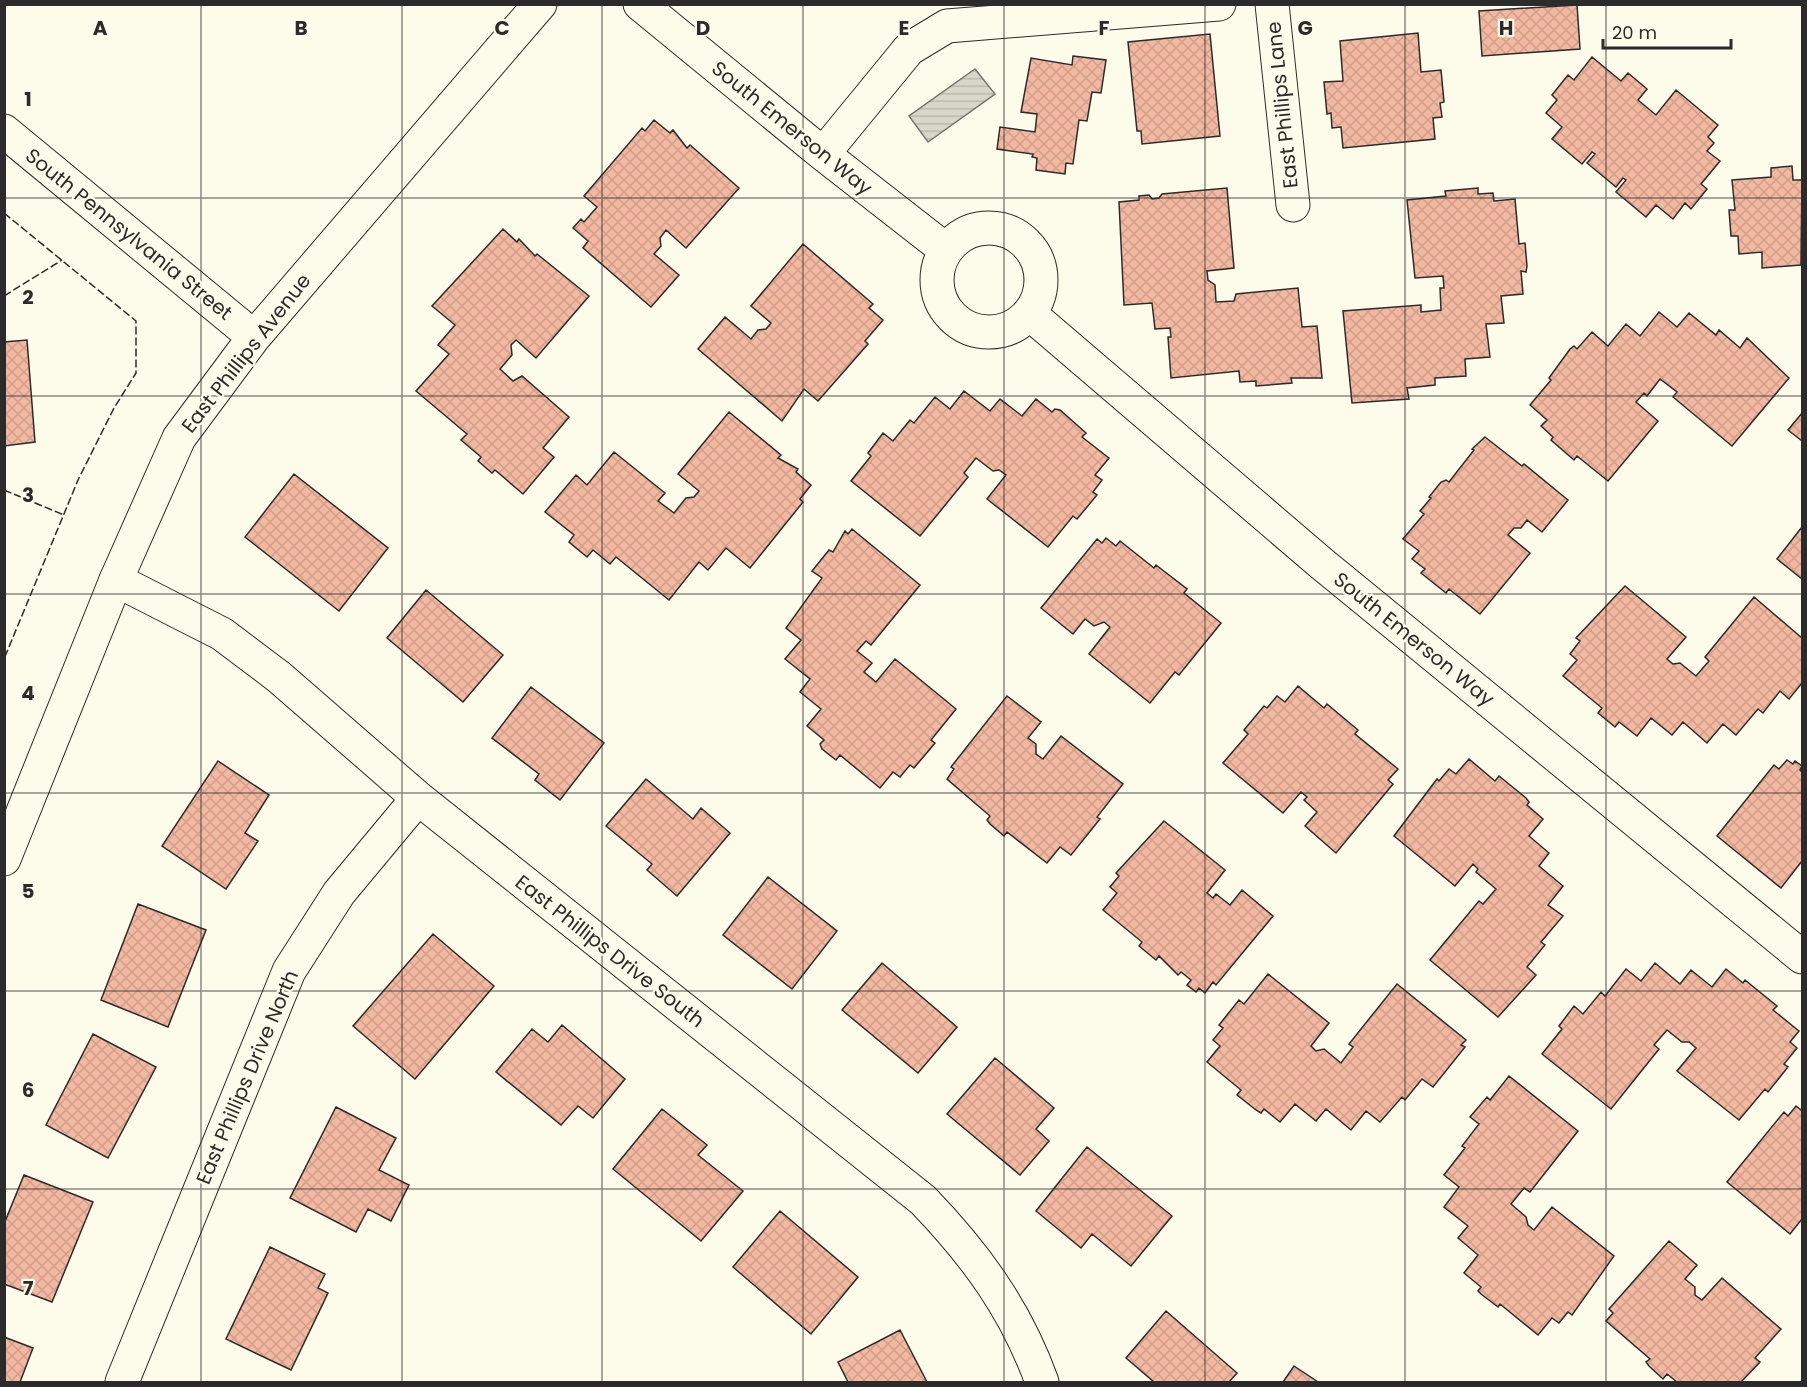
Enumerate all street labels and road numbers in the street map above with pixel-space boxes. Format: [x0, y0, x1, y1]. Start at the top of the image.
street label: East Phillips Lane [1259, 20, 1305, 190]
street label: South Emerson Way [706, 54, 878, 202]
street label: South Pennsylvania Street [20, 142, 238, 326]
street label: East Phillips Avenue [175, 267, 317, 439]
street label: South Emerson Way [1328, 565, 1500, 713]
street label: East Phillips Drive South [510, 868, 710, 1034]
street label: East Phillips Drive North [189, 966, 305, 1188]

